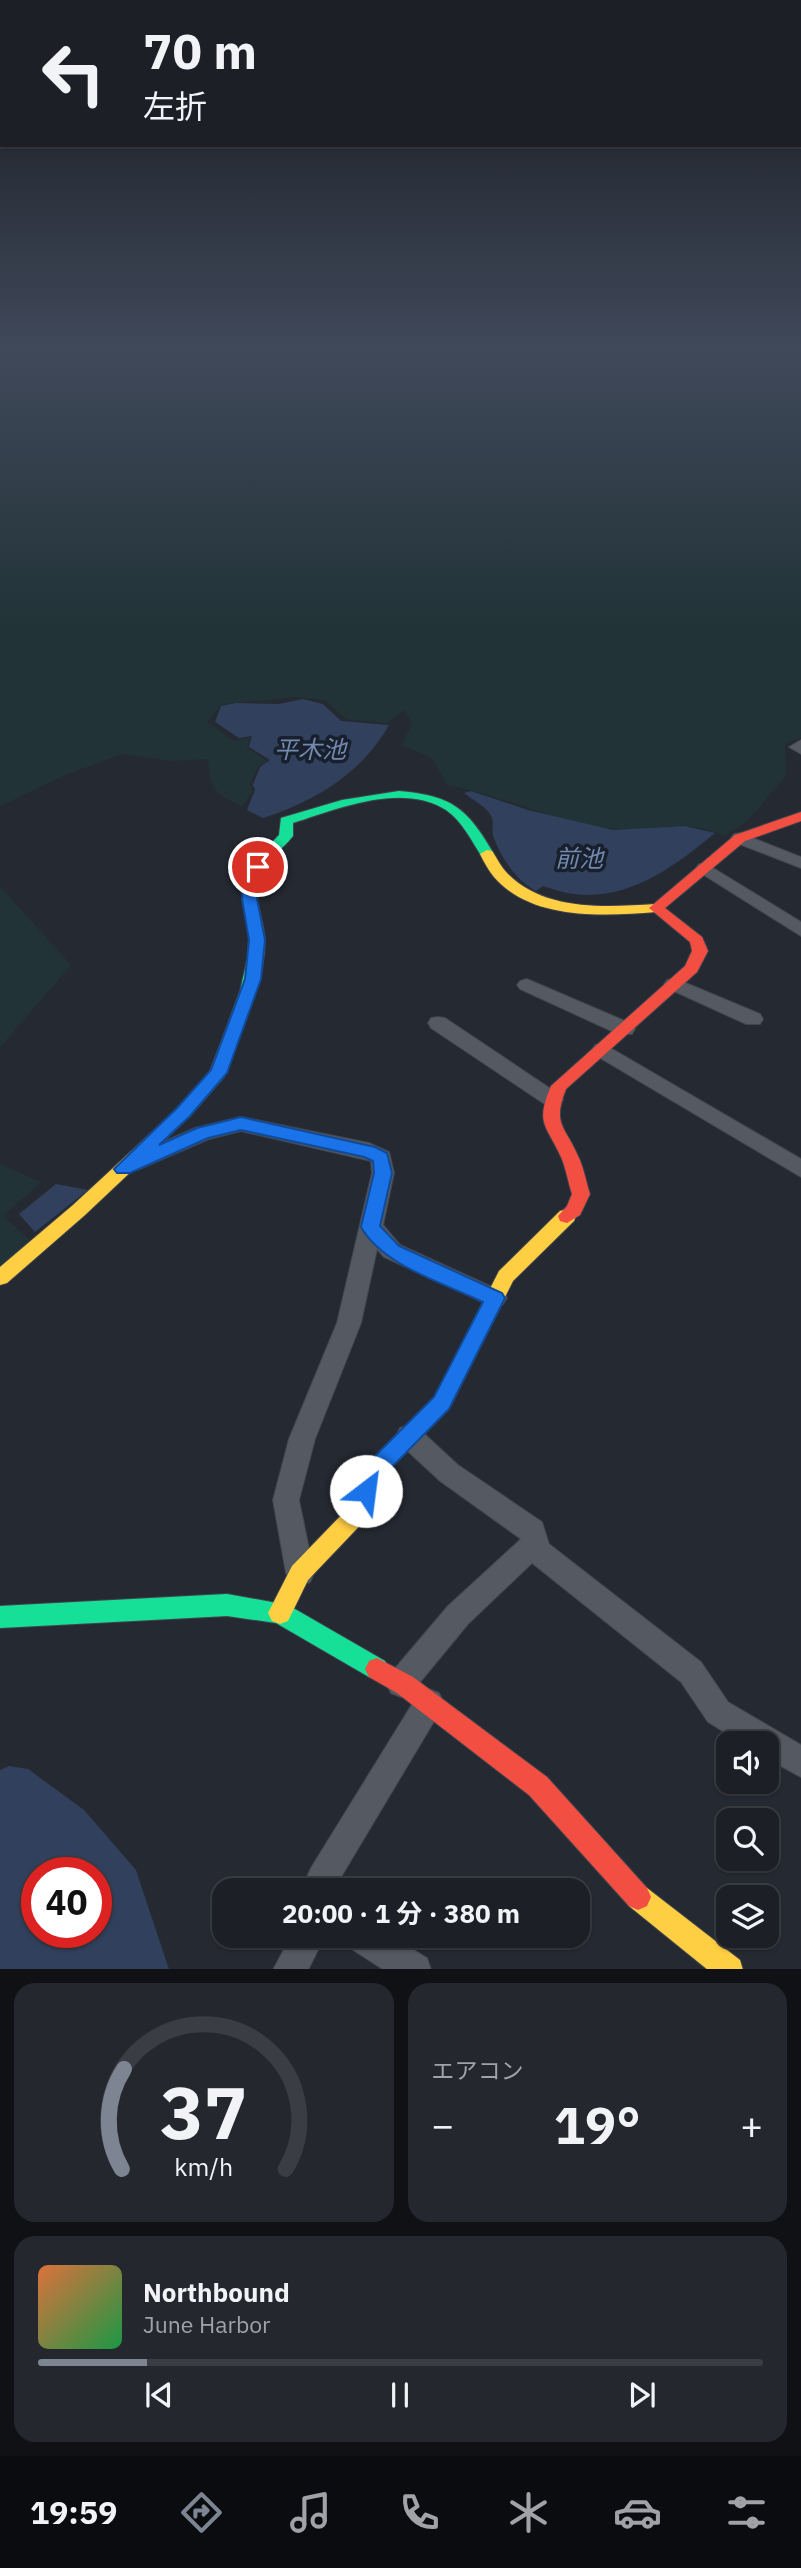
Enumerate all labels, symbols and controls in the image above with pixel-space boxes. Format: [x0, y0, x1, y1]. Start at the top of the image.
text: 70 m [143, 19, 257, 82]
icon: left [28, 28, 119, 119]
text: 左折 [143, 85, 207, 127]
water label: 平木池 [274, 733, 348, 765]
pin [228, 837, 288, 897]
water label: 前池 [555, 842, 605, 874]
icon: arrive [239, 848, 277, 886]
position arrow [329, 1454, 403, 1528]
map controls [716, 1731, 779, 1948]
button: sound [716, 1731, 779, 1794]
button: search [716, 1808, 779, 1871]
speed limit sign: 40 [21, 1857, 112, 1948]
button: layers [716, 1885, 779, 1948]
text: 20:00 · 1 分 · 380 m [282, 1896, 520, 1930]
text: エアコン [432, 2055, 524, 2085]
text: 37 [160, 2064, 247, 2159]
text: 19° [554, 2091, 641, 2158]
text: − [432, 2100, 454, 2149]
text: + [740, 2100, 763, 2149]
text: km/h [174, 2149, 233, 2182]
text: Northbound [143, 2275, 290, 2309]
text: June Harbor [143, 2309, 271, 2339]
icon: previous [140, 2376, 178, 2414]
icon: pause [381, 2376, 419, 2414]
icon: next [623, 2376, 661, 2414]
icon: directions [177, 2488, 226, 2537]
icon: music [286, 2488, 335, 2537]
icon: phone [395, 2488, 444, 2537]
icon: climate [504, 2488, 553, 2537]
icon: car [613, 2488, 662, 2537]
icon: filters [722, 2488, 771, 2537]
text: 19:59 [30, 2491, 117, 2533]

